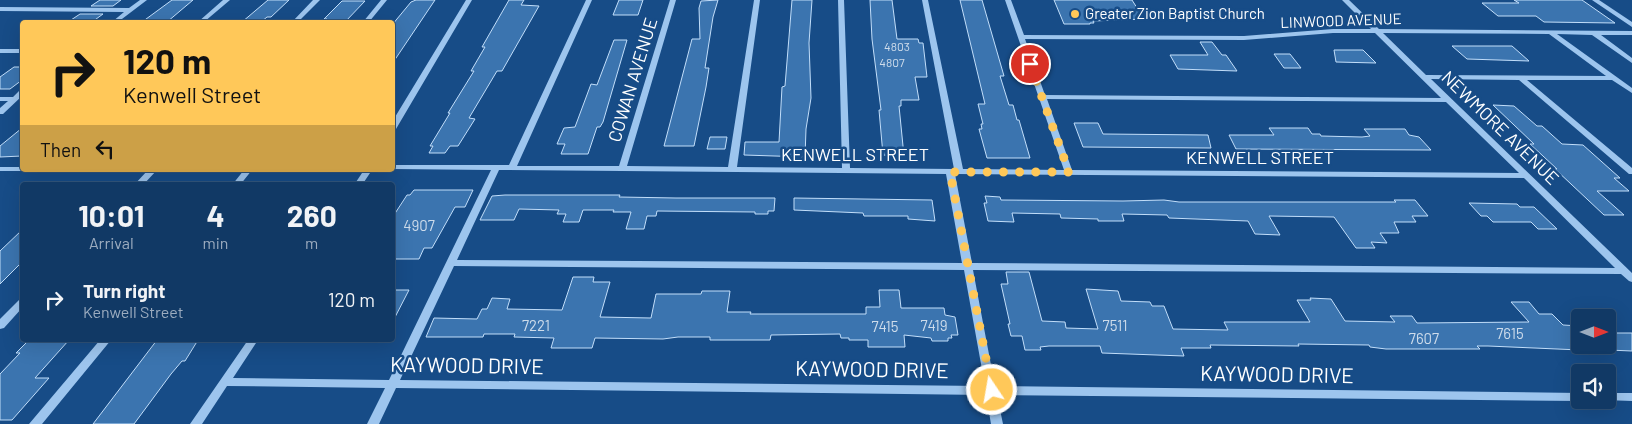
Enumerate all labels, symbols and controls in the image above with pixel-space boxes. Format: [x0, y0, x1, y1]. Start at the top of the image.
place label: Greater Zion Baptist Church [1085, 4, 1265, 22]
marker: Greater Zion Baptist Church [1069, 8, 1081, 20]
street label: LINWOOD AVENUE [1280, 9, 1402, 31]
street label: COWAN AVENUE [603, 15, 661, 145]
text: 120 m [123, 39, 211, 81]
house number: 4803 [884, 39, 910, 53]
icon: right [40, 40, 105, 105]
pin [1009, 43, 1051, 85]
icon: arrive [1016, 50, 1044, 78]
house number: 4807 [879, 55, 905, 69]
street label: NEWMORE AVENUE [1437, 66, 1564, 189]
text: Kenwell Street [123, 81, 261, 107]
icon: left [91, 135, 119, 163]
text: Then [40, 138, 81, 161]
street label: KENWELL STREET [781, 143, 929, 165]
street label: KENWELL STREET [1186, 146, 1334, 168]
text: 10:01 [78, 197, 144, 233]
text: 4 [206, 197, 225, 233]
text: 260 [287, 197, 337, 233]
house number: 4907 [403, 216, 435, 234]
text: Arrival [89, 233, 134, 252]
text: min [203, 233, 228, 252]
text: m [305, 233, 318, 252]
text: Turn right [83, 279, 165, 302]
icon: right [40, 286, 68, 314]
text: 120 m [328, 288, 375, 311]
text: Kenwell Street [83, 302, 184, 321]
north arrow [1571, 309, 1616, 354]
map controls [1571, 309, 1616, 409]
house number: 7221 [522, 316, 550, 334]
house number: 7419 [920, 316, 948, 334]
house number: 7511 [1103, 316, 1127, 334]
house number: 7415 [872, 317, 898, 335]
house number: 7615 [1496, 324, 1524, 342]
house number: 7607 [1409, 329, 1439, 347]
street label: KAYWOOD DRIVE [390, 351, 544, 378]
street label: KAYWOOD DRIVE [795, 355, 949, 382]
street label: KAYWOOD DRIVE [1200, 360, 1354, 387]
position arrow [965, 363, 1017, 415]
button: sound [1571, 364, 1616, 409]

